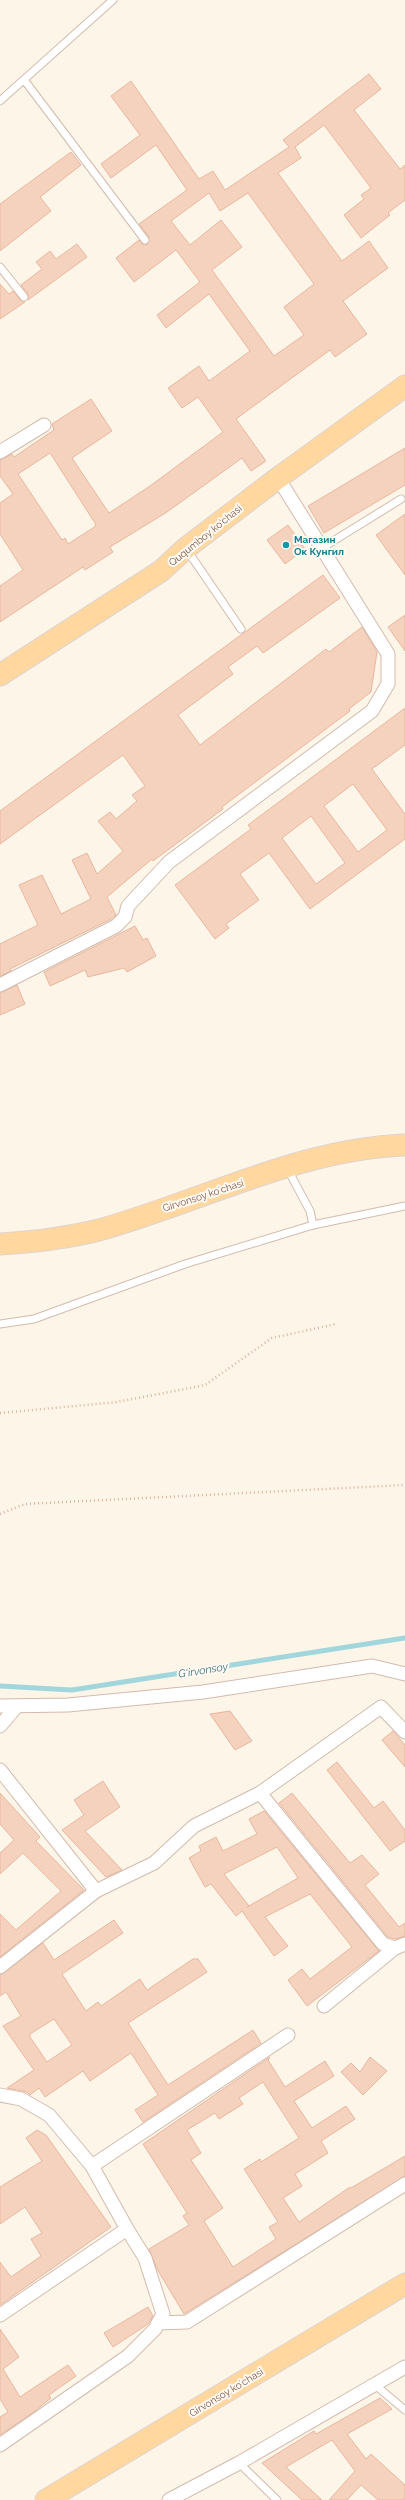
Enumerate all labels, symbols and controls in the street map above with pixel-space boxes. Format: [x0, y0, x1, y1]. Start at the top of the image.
street label: Ququmboy ko'chasi [167, 503, 244, 568]
place label: Магазин Ок Кунгил [294, 534, 344, 557]
marker: Магазин Ок Кунгил [281, 540, 291, 550]
street label: Girvonsoy koʻchasi [161, 1177, 245, 1214]
water label: G‘irvonsoy [177, 1660, 230, 1681]
street label: Girvonsoy koʻchasi [187, 2366, 265, 2419]

